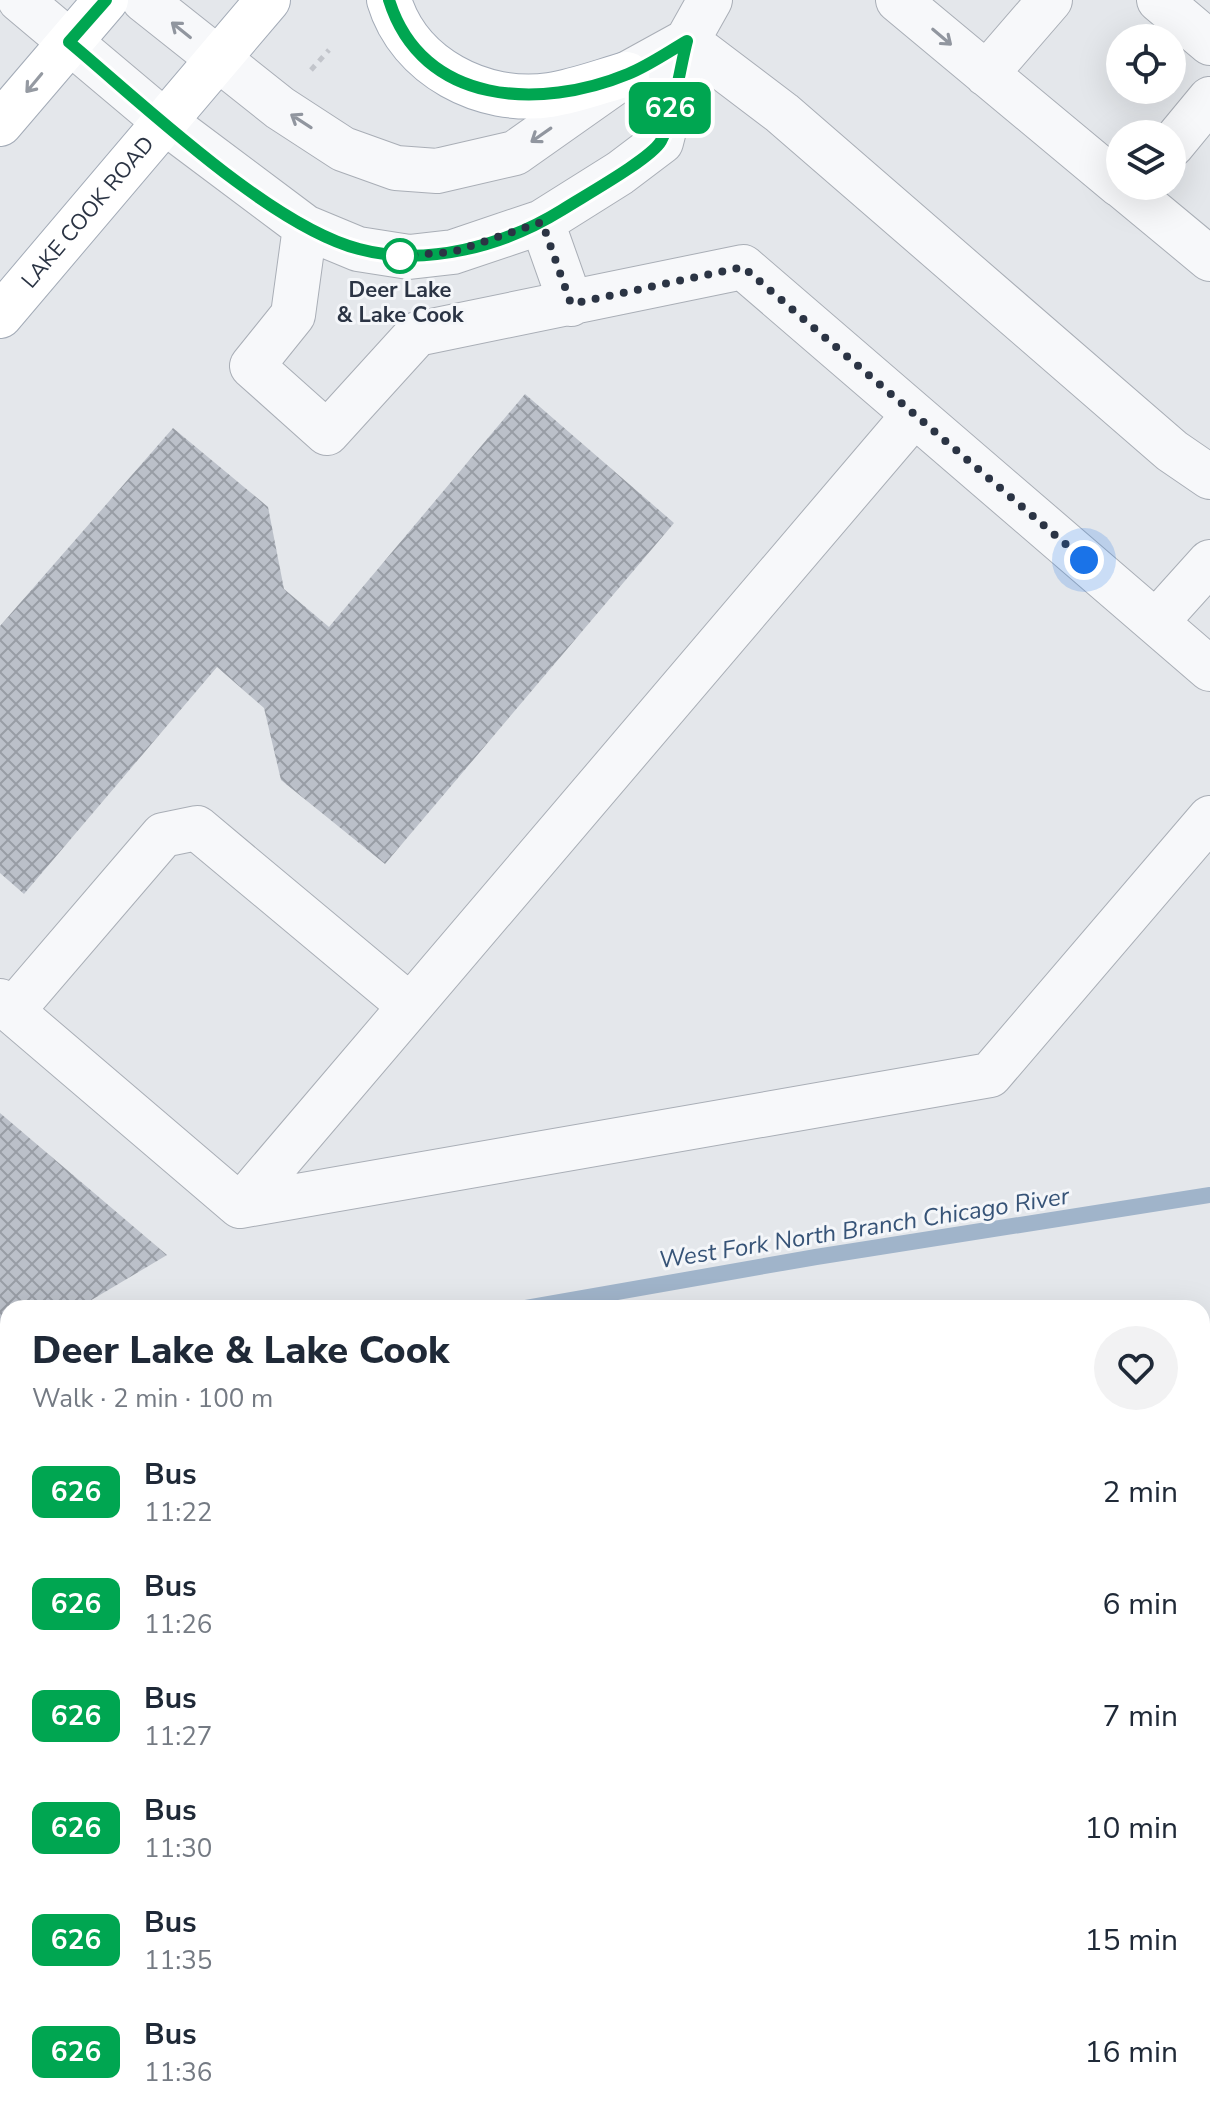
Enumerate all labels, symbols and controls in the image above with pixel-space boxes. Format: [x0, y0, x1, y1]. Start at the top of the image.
one-way arrow [171, 21, 191, 39]
map controls [1106, 24, 1186, 200]
button: locate [1106, 24, 1186, 104]
one-way arrow [931, 28, 952, 46]
one-way arrow [25, 72, 43, 92]
line badge: 626 [624, 82, 716, 134]
text: 626 [645, 89, 695, 127]
one-way arrow [290, 113, 312, 129]
button: layers [1106, 120, 1186, 200]
one-way arrow [530, 127, 552, 143]
street label: LAKE COOK ROAD [15, 130, 161, 295]
marker: Deer Lake & Lake Cook [383, 239, 417, 273]
place label: Deer Lake & Lake Cook [336, 275, 465, 330]
your location [1064, 540, 1104, 580]
water label: West Fork North Branch Chicago River [657, 1180, 1073, 1276]
text: Deer Lake & Lake Cook [32, 1325, 449, 1376]
button: heart [1094, 1326, 1178, 1410]
text: Walk · 2 min · 100 m [32, 1381, 273, 1416]
text: Bus [144, 1454, 197, 1495]
text: 2 min [1103, 1472, 1178, 1513]
text: 626 [51, 1473, 101, 1511]
text: 11:22 [144, 1495, 212, 1530]
text: Bus [144, 1566, 197, 1607]
text: 6 min [1103, 1584, 1178, 1625]
text: 626 [51, 1585, 101, 1623]
text: 11:26 [144, 1607, 212, 1642]
text: Bus [144, 1678, 197, 1719]
text: 7 min [1103, 1696, 1178, 1737]
text: 626 [51, 1697, 101, 1735]
text: 11:27 [144, 1719, 212, 1754]
text: Bus [144, 1790, 197, 1831]
text: 10 min [1085, 1808, 1178, 1849]
text: 626 [51, 1809, 101, 1847]
text: 11:30 [144, 1831, 212, 1866]
text: Bus [144, 1902, 197, 1943]
text: 15 min [1085, 1920, 1178, 1961]
text: 626 [51, 1921, 101, 1959]
text: 11:35 [144, 1943, 212, 1978]
text: Bus [144, 2014, 197, 2055]
text: 16 min [1085, 2032, 1178, 2073]
text: 626 [51, 2033, 101, 2071]
text: 11:36 [144, 2055, 212, 2090]

